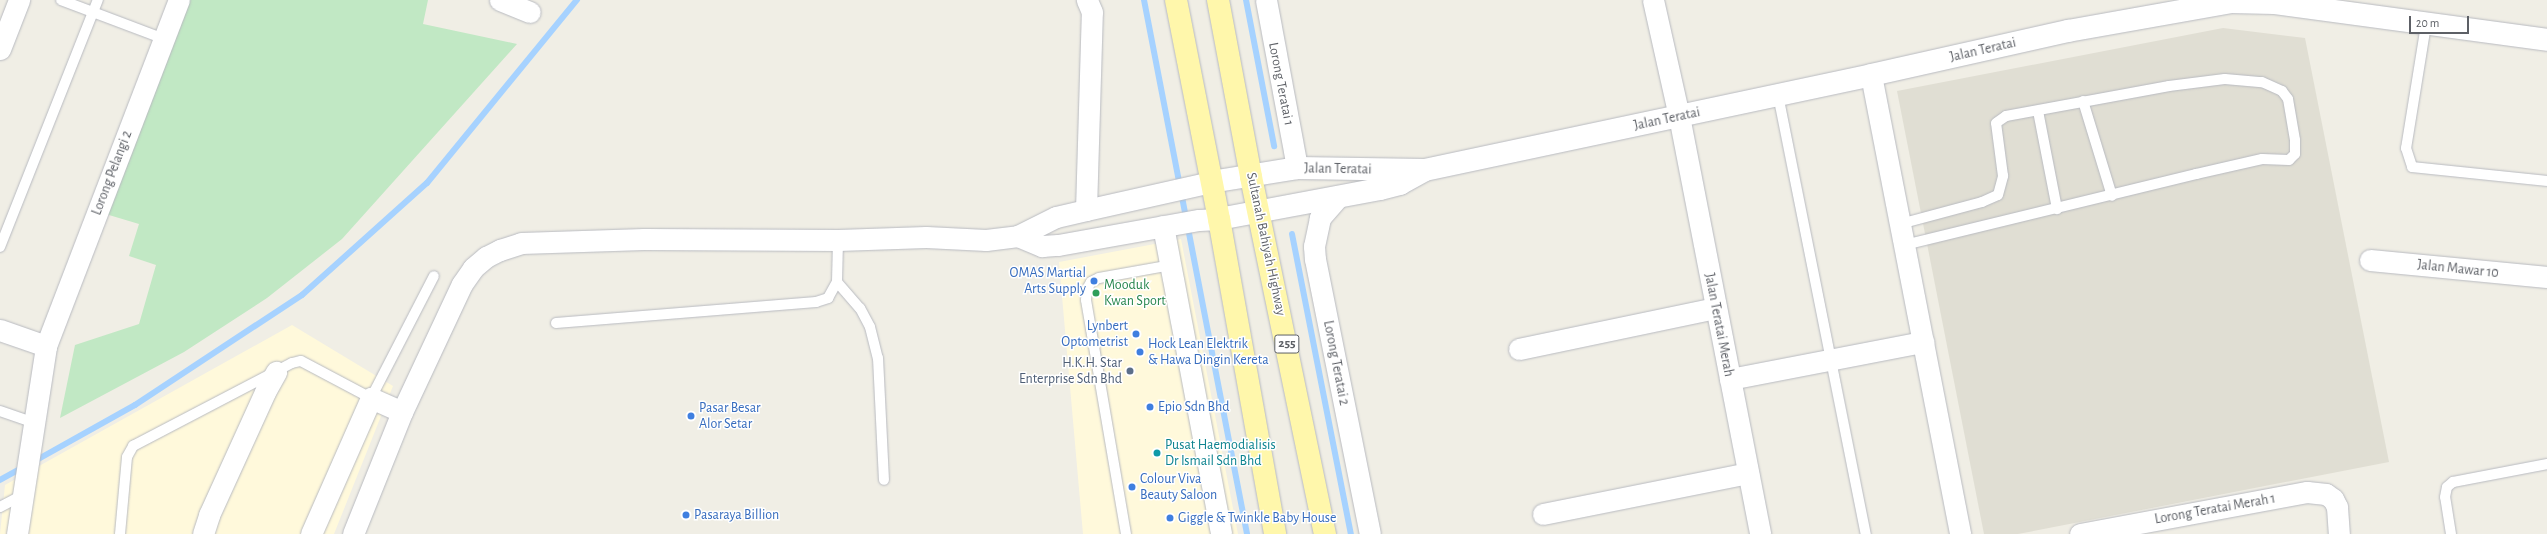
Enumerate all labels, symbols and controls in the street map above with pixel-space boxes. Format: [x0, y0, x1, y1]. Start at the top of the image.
scale bar [2411, 8, 2471, 34]
text: 20 m [2416, 17, 2439, 29]
street label: Jalan Teratai [1948, 34, 2018, 66]
street label: Lorong Teratai 1 [1265, 41, 1297, 127]
street label: Jalan Teratai [1632, 104, 1702, 134]
street label: Lorong Pelangi 2 [88, 128, 136, 218]
street label: Jalan Teratai [1304, 160, 1372, 178]
street label: Sultanah Bahiyah Highway [1243, 171, 1289, 317]
street label: Jalan Mawar 10 [2417, 256, 2499, 282]
place label: OMAS Martial Arts Supply [1010, 265, 1086, 298]
street label: Jalan Teratai Merah [1701, 272, 1737, 378]
marker: OMAS Martial Arts Supply [1089, 276, 1099, 286]
place label: Mooduk Kwan Sport [1104, 277, 1166, 310]
marker: Mooduk Kwan Sport [1091, 288, 1101, 298]
place label: Lynbert Optometrist [1061, 318, 1128, 350]
street label: Lorong Teratai 2 [1320, 319, 1352, 407]
marker: Lynbert Optometrist [1131, 329, 1141, 339]
road number: 255 [1274, 333, 1300, 355]
place label: Hock Lean Elektrik & Hawa Dingin Kereta [1148, 336, 1269, 368]
marker: Hock Lean Elektrik & Hawa Dingin Kereta [1135, 347, 1145, 357]
place label: H.K.H. Star Enterprise Sdn Bhd [1019, 355, 1122, 388]
marker: H.K.H. Star Enterprise Sdn Bhd [1125, 366, 1135, 376]
place label: Epio Sdn Bhd [1158, 399, 1230, 415]
place label: Pasar Besar Alor Setar [699, 400, 761, 432]
marker: Epio Sdn Bhd [1145, 402, 1155, 412]
marker: Pasar Besar Alor Setar [686, 411, 696, 421]
place label: Pusat Haemodialisis Dr Ismail Sdn Bhd [1165, 437, 1276, 470]
marker: Pusat Haemodialisis Dr Ismail Sdn Bhd [1152, 448, 1162, 458]
place label: Colour Viva Beauty Saloon [1140, 471, 1217, 504]
marker: Colour Viva Beauty Saloon [1127, 482, 1137, 492]
street label: Lorong Teratai Merah 1 [2153, 490, 2277, 528]
place label: Pasaraya Billion [694, 507, 779, 523]
marker: Pasaraya Billion [681, 510, 691, 520]
place label: Giggle & Twinkle Baby House [1178, 510, 1336, 526]
marker: Giggle & Twinkle Baby House [1165, 513, 1175, 523]

